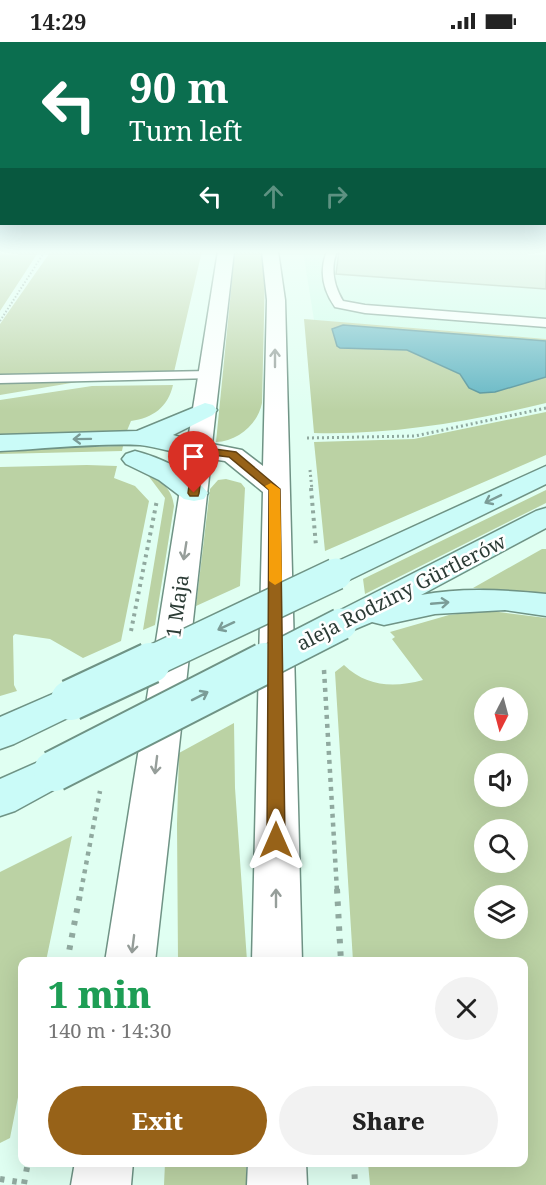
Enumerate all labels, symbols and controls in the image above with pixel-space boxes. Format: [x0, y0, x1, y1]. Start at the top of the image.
text: 14:29 [30, 6, 86, 36]
text: 90 m [129, 58, 229, 115]
icon: left [30, 66, 108, 144]
text: Turn left [129, 112, 242, 149]
icon: left [194, 180, 227, 213]
icon: ahead [257, 180, 290, 213]
icon: right [320, 180, 353, 213]
one-way arrow [269, 349, 281, 369]
pin [168, 431, 219, 493]
one-way arrow [72, 433, 92, 445]
icon: arrive [177, 440, 210, 473]
one-way arrow [485, 494, 503, 505]
street label: aleja Rodziny Gürtlerów [292, 527, 511, 657]
one-way arrow [179, 541, 190, 560]
street label: 1 Maja [159, 573, 195, 639]
one-way arrow [429, 597, 449, 608]
one-way arrow [218, 621, 236, 633]
north arrow [474, 687, 528, 741]
map controls [474, 687, 528, 939]
one-way arrow [190, 690, 208, 701]
button: sound [474, 753, 528, 807]
one-way arrow [150, 755, 161, 775]
position arrow [244, 808, 308, 872]
button: search [474, 819, 528, 873]
button: layers [474, 885, 528, 939]
one-way arrow [270, 889, 282, 909]
one-way arrow [127, 934, 138, 953]
text: 1 min [48, 970, 151, 1019]
button: close [435, 977, 498, 1040]
text: 140 m · 14:30 [48, 1017, 171, 1044]
button: Exit [48, 1086, 267, 1155]
button: Share [279, 1086, 498, 1155]

